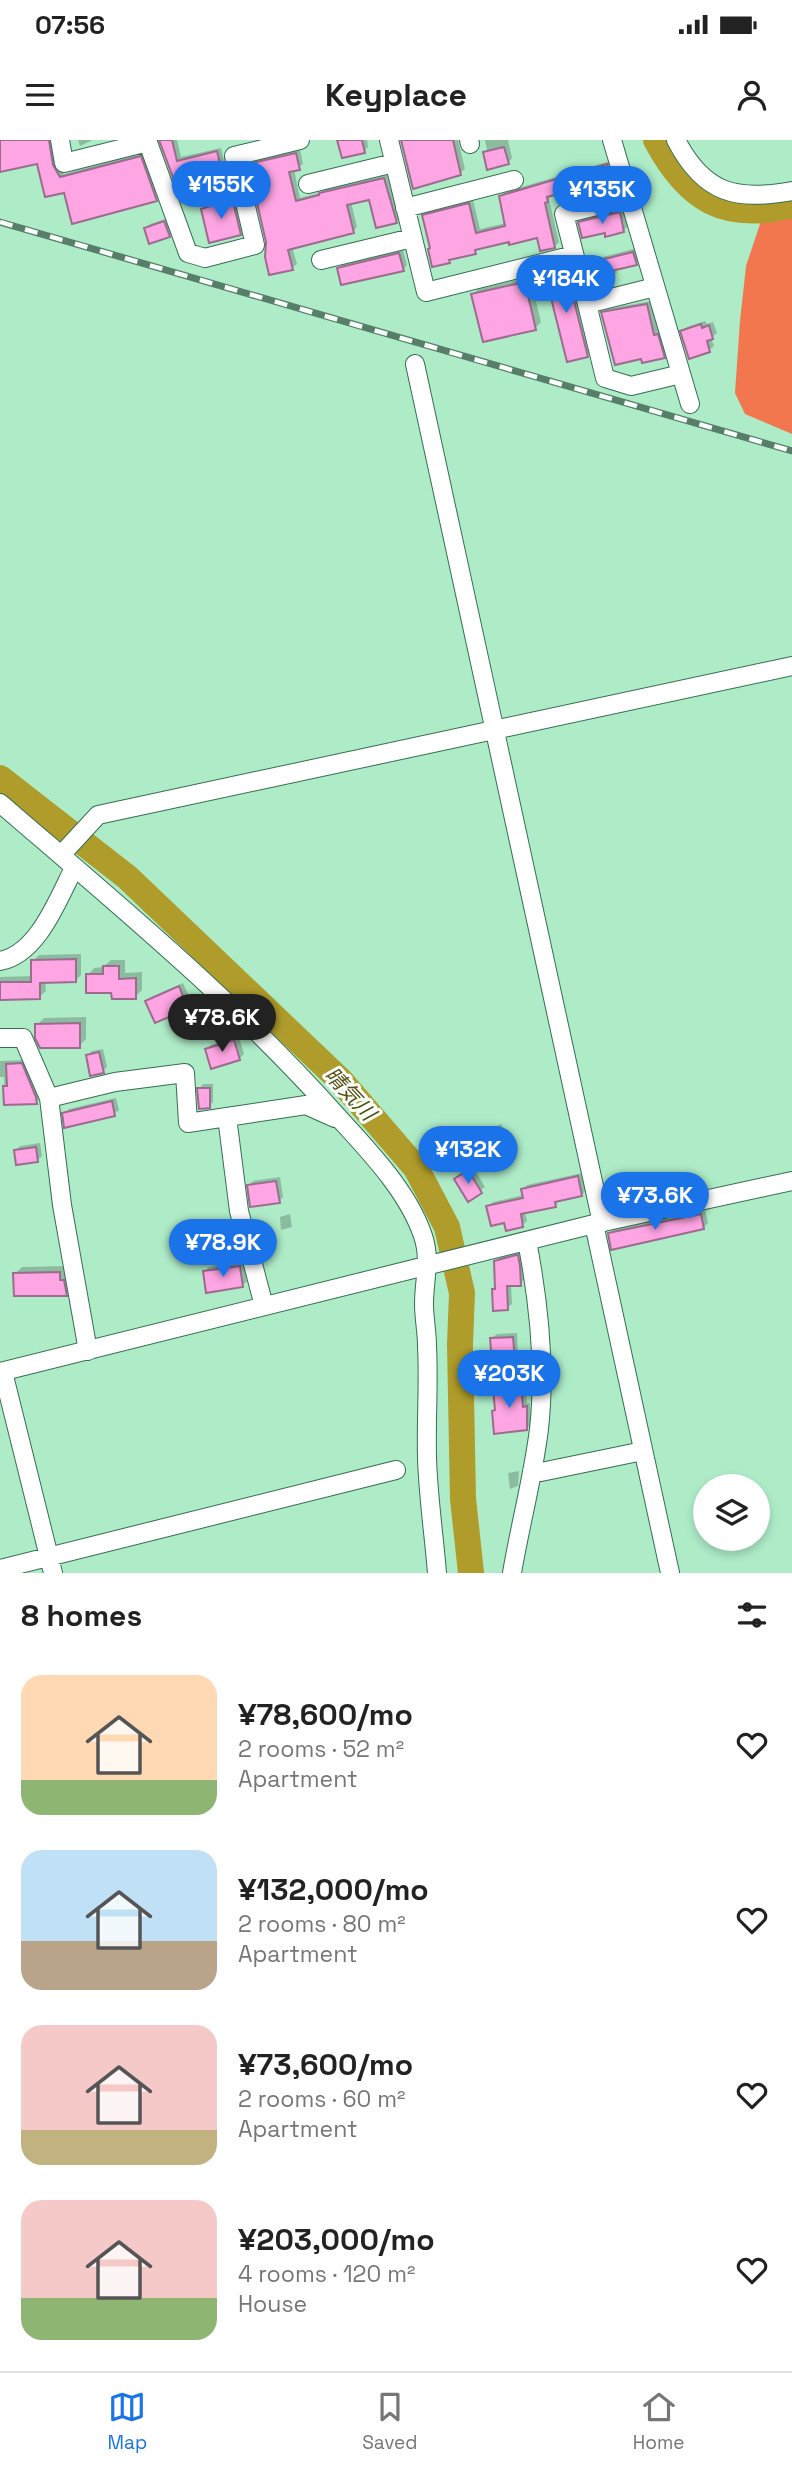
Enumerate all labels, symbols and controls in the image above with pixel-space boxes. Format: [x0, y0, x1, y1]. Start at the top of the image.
text: 07:56 [35, 8, 105, 42]
text: Keyplace [325, 75, 467, 115]
icon: menu [21, 76, 59, 114]
icon: person [733, 76, 771, 114]
pin: ¥155K [172, 162, 270, 221]
pin: ¥135K [553, 167, 651, 226]
text: ¥155K [188, 169, 254, 199]
text: ¥135K [569, 174, 635, 204]
pin: ¥184K [517, 256, 615, 315]
text: ¥184K [532, 263, 600, 293]
pin: ¥78.6K [165, 995, 279, 1054]
text: ¥78.6K [184, 1002, 260, 1032]
water label: 晴気川 [319, 1061, 383, 1127]
pin: ¥132K [419, 1126, 517, 1186]
text: ¥132K [435, 1134, 501, 1164]
pin: ¥73.6K [598, 1172, 712, 1232]
text: ¥73.6K [617, 1180, 693, 1210]
pin: ¥78.9K [166, 1220, 280, 1279]
text: ¥78.9K [185, 1227, 261, 1257]
pin: ¥203K [460, 1350, 558, 1410]
text: ¥203K [473, 1358, 545, 1388]
map controls [693, 1474, 770, 1551]
button: layers [693, 1474, 770, 1551]
text: 8 homes [21, 1596, 142, 1635]
icon: filters [733, 1596, 771, 1634]
text: ¥78,600/mo [238, 1695, 413, 1734]
icon: home [77, 1703, 161, 1787]
icon: heart [733, 1726, 771, 1764]
text: 2 rooms · 52 m² [238, 1734, 404, 1764]
text: Apartment [238, 1764, 358, 1794]
text: ¥132,000/mo [238, 1870, 429, 1909]
icon: home [77, 1878, 161, 1962]
icon: heart [733, 1901, 771, 1939]
text: 2 rooms · 80 m² [238, 1909, 406, 1939]
text: Apartment [238, 1939, 358, 1969]
text: ¥73,600/mo [238, 2045, 413, 2084]
icon: home [77, 2053, 161, 2137]
icon: heart [733, 2076, 771, 2114]
text: 2 rooms · 60 m² [238, 2084, 405, 2114]
text: Apartment [238, 2114, 358, 2144]
text: ¥203,000/mo [238, 2220, 435, 2259]
icon: home [77, 2228, 161, 2312]
icon: heart [733, 2251, 771, 2289]
text: 4 rooms · 120 m² [238, 2259, 415, 2289]
text: House [238, 2289, 307, 2319]
tab: Map [108, 2388, 147, 2455]
tab: Saved [362, 2388, 418, 2455]
tab: Home [633, 2388, 684, 2455]

